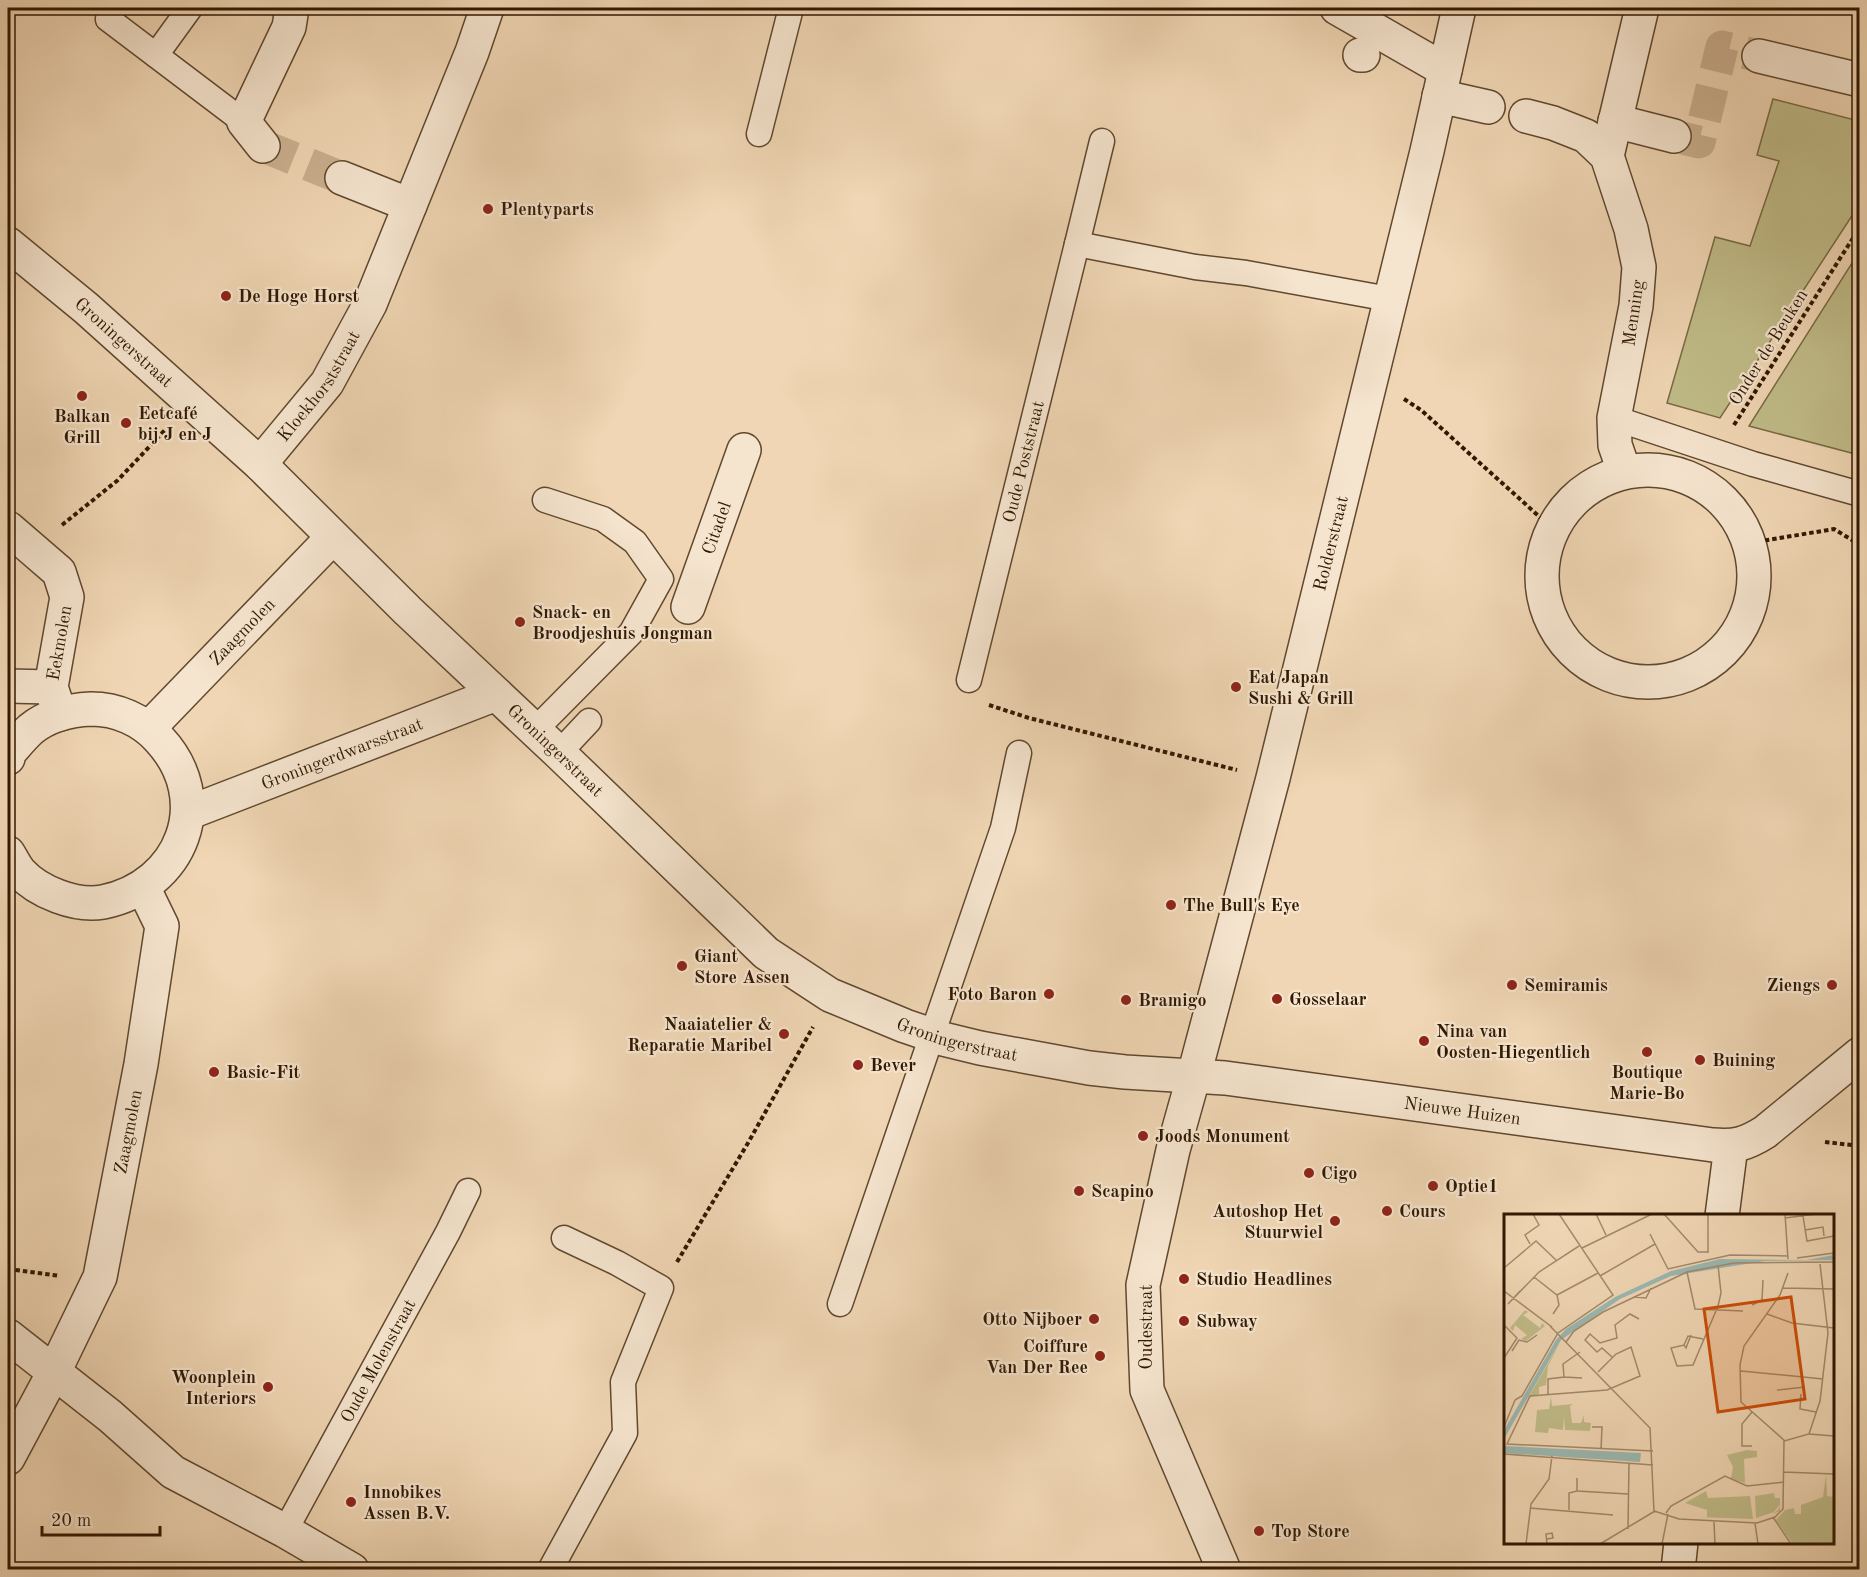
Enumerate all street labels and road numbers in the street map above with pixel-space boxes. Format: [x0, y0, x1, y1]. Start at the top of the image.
street label: Menning [1620, 278, 1648, 348]
street label: Onder de Beuken [1726, 286, 1812, 409]
street label: Groningerstraat [71, 295, 176, 391]
street label: Kloekhorststraat [275, 328, 364, 445]
street label: Oude Poststraat [1000, 399, 1048, 525]
street label: Rolderstraat [1311, 494, 1352, 593]
street label: Citadel [699, 499, 735, 557]
street label: Zaagmolen [207, 595, 279, 669]
street label: Eekmolen [45, 604, 76, 682]
street label: Groningerstraat [503, 701, 606, 800]
street label: Groningerdwarsstraat [259, 715, 426, 794]
street label: Groningerstraat [893, 1015, 1019, 1065]
street label: Zaagmolen [112, 1088, 146, 1176]
street label: Nieuwe Huizen [1403, 1095, 1522, 1129]
street label: Oudestraat [1138, 1284, 1156, 1370]
street label: Oude Molenstraat [338, 1296, 420, 1426]

